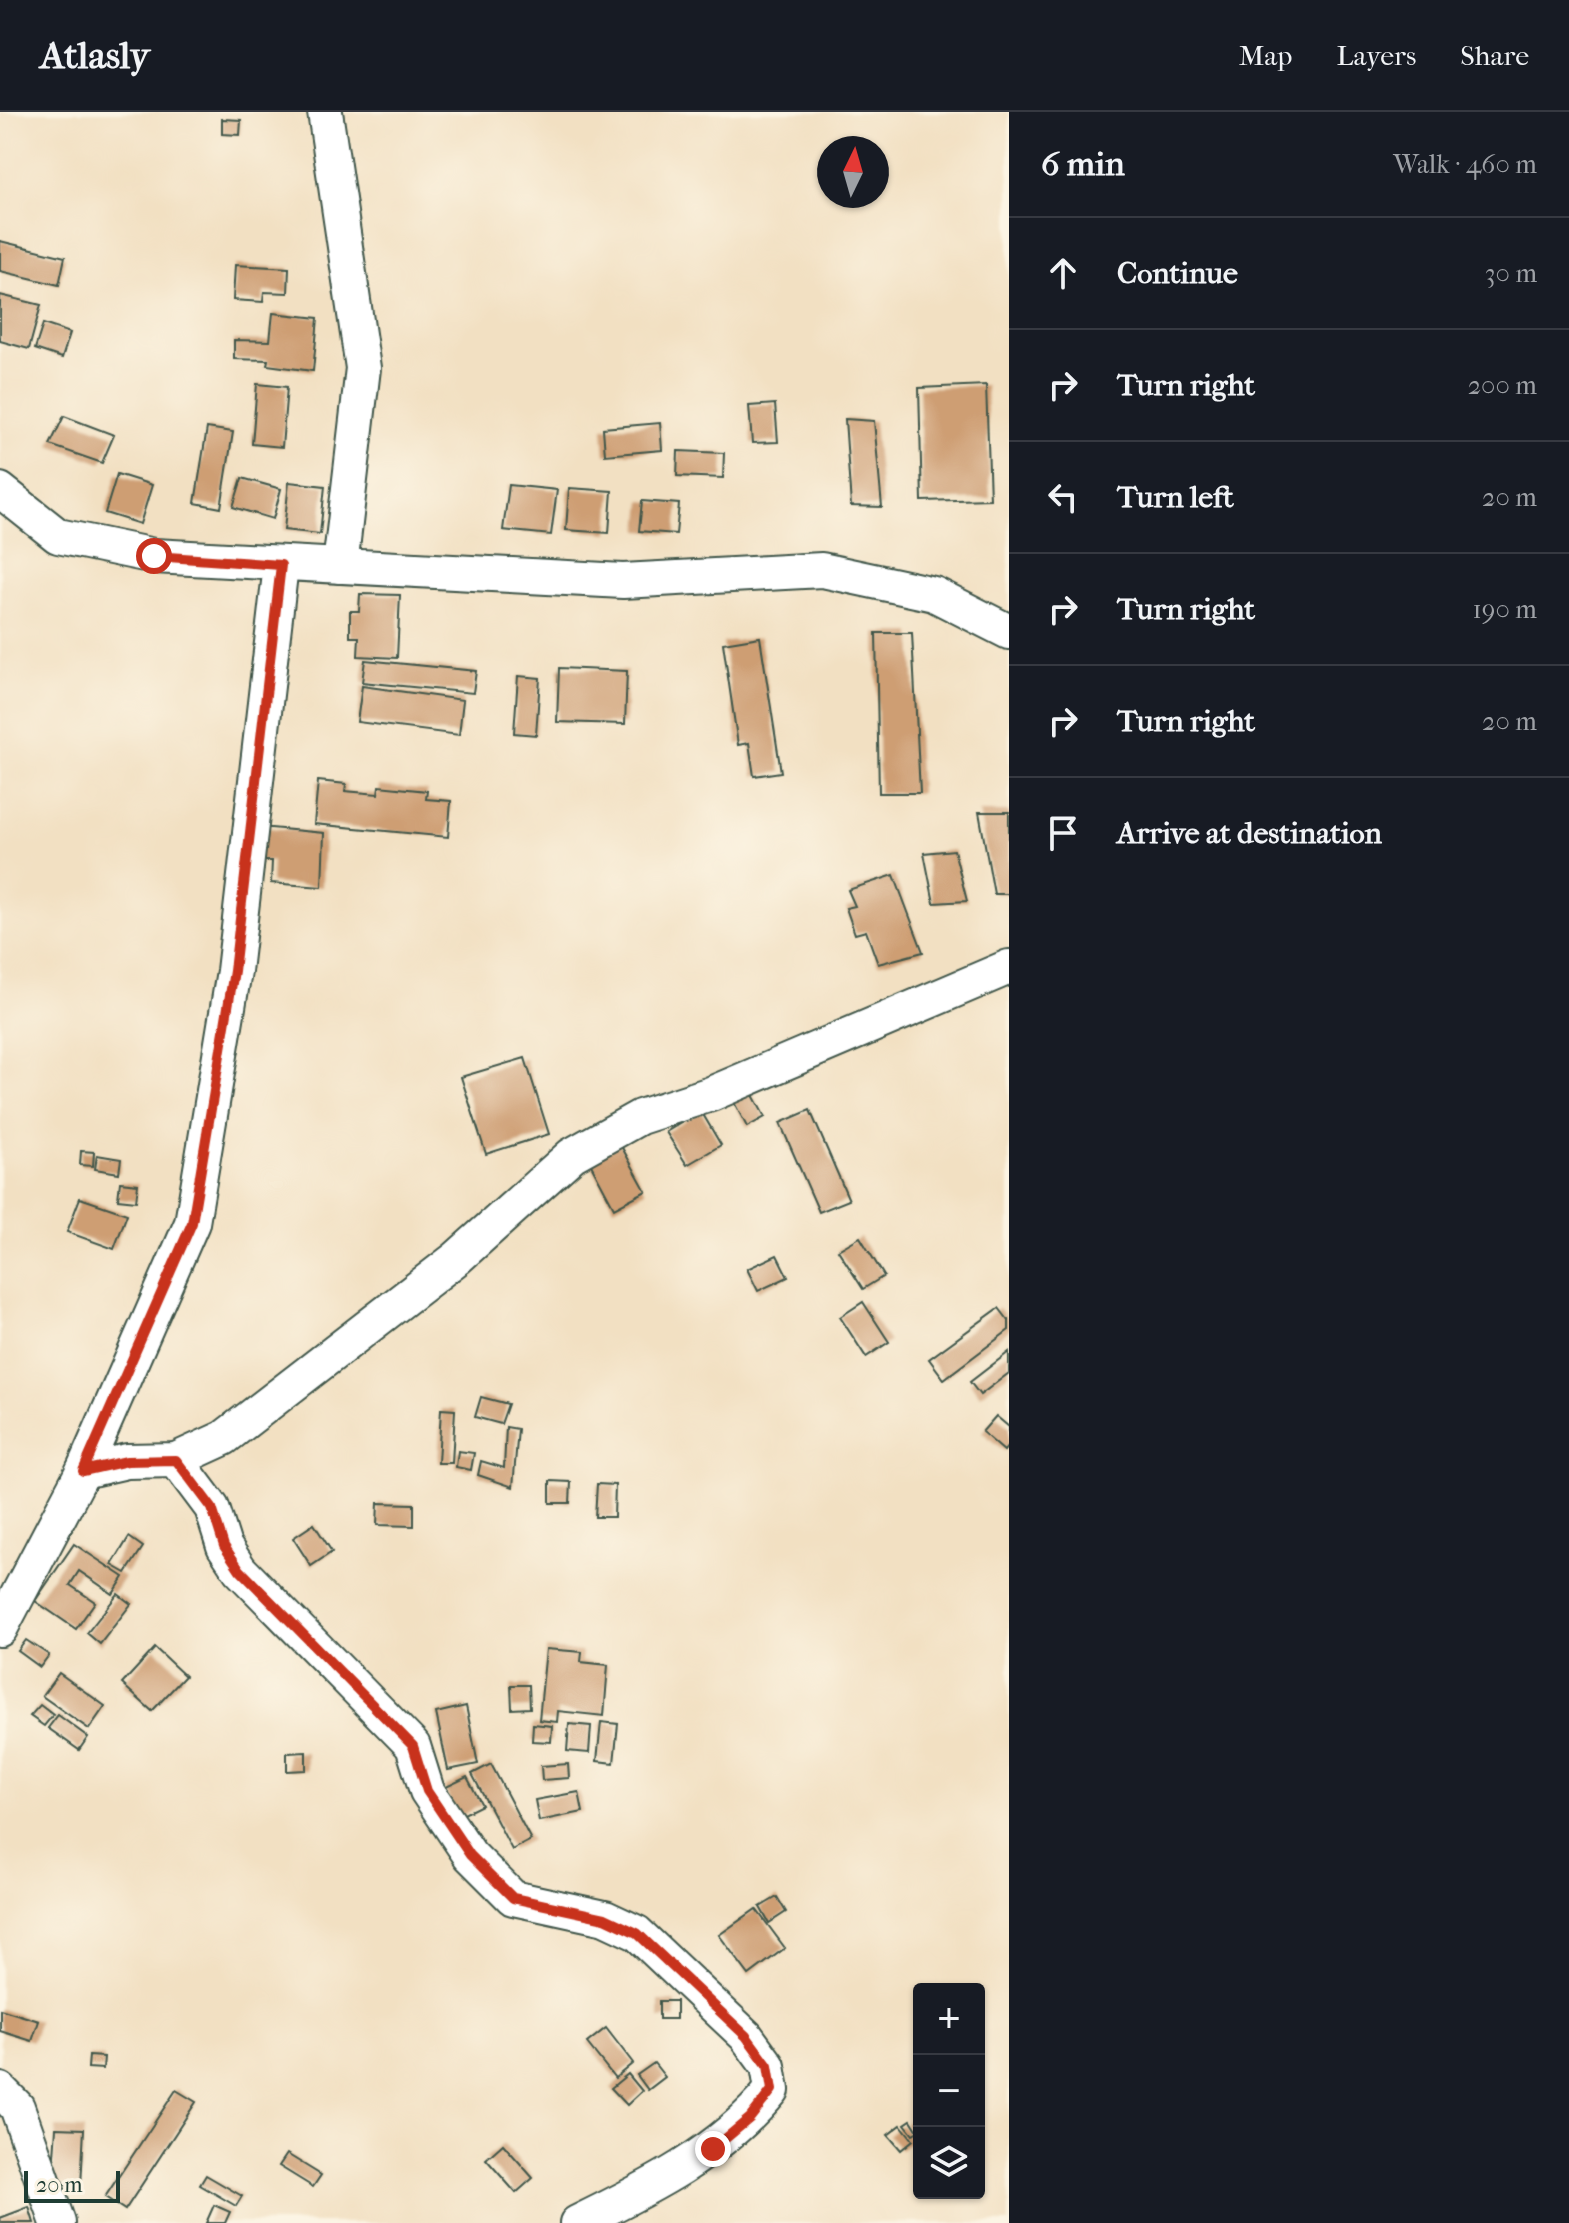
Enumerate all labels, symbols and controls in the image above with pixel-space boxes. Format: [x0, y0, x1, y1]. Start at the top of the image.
text: Atlasly [40, 33, 150, 78]
text: Map [1239, 39, 1292, 72]
text: Layers [1336, 39, 1416, 72]
text: Share [1460, 39, 1529, 72]
north arrow [817, 136, 889, 208]
text: 6 min [1041, 144, 1125, 184]
text: Walk · 460 m [1393, 149, 1537, 180]
icon: ahead [1041, 251, 1085, 295]
text: Continue [1117, 256, 1238, 291]
text: 30 m [1485, 258, 1537, 289]
icon: right [1041, 363, 1085, 407]
text: Turn right [1117, 368, 1255, 403]
text: 200 m [1468, 370, 1537, 401]
icon: left [1041, 475, 1085, 519]
text: Turn left [1117, 480, 1234, 515]
text: 20 m [1482, 482, 1537, 513]
route start [136, 538, 172, 574]
icon: right [1041, 587, 1085, 631]
text: Turn right [1117, 592, 1255, 627]
text: 190 m [1473, 594, 1537, 625]
icon: right [1041, 699, 1085, 743]
text: Turn right [1117, 704, 1255, 739]
text: 20 m [1482, 706, 1537, 737]
icon: arrive [1041, 811, 1085, 855]
text: Arrive at destination [1117, 816, 1382, 851]
map controls [913, 1983, 985, 2199]
button: + [913, 1983, 985, 2055]
button: − [913, 2055, 985, 2127]
button: layers [913, 2127, 985, 2199]
route end [695, 2131, 731, 2167]
scale bar [24, 2167, 120, 2203]
text: 20 m [36, 2172, 82, 2198]

